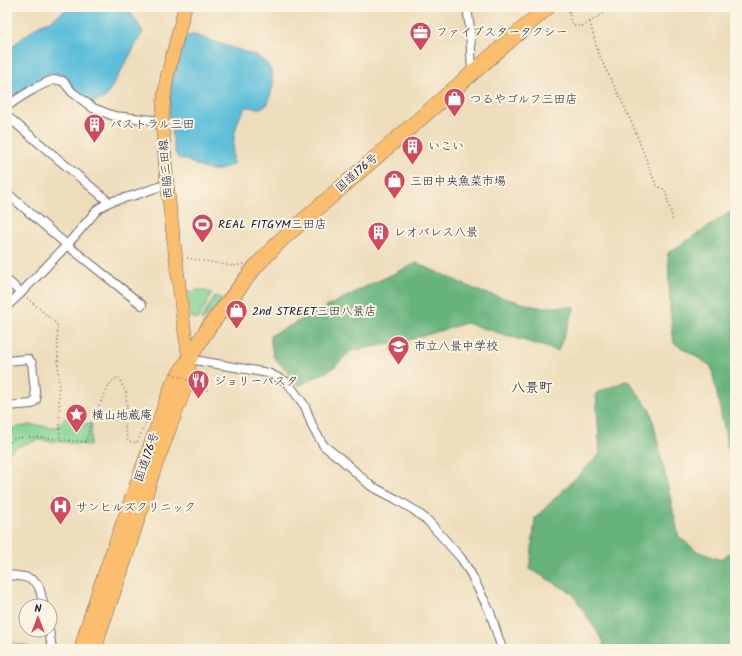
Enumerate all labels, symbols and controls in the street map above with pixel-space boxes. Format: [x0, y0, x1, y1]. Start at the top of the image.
office icon: ファイブスタータクシー [407, 19, 433, 52]
place label: ファイブスタータクシー [436, 23, 568, 42]
shop icon: つるやゴルフ三田店 [442, 86, 468, 119]
place label: つるやゴルフ三田店 [470, 90, 578, 109]
building icon: パストラル三田 [81, 111, 107, 144]
place label: パストラル三田 [110, 115, 194, 134]
building icon: いこい [400, 133, 426, 166]
place label: いこい [428, 137, 464, 156]
street label: 西脇三田線 [154, 138, 178, 200]
street label: 国道176号 [331, 149, 383, 197]
shop icon: 三田中央魚菜市場 [382, 168, 408, 201]
place label: 三田中央魚菜市場 [410, 172, 506, 191]
sports icon: REAL FITGYM三田店 [189, 211, 215, 244]
place label: REAL FITGYM三田店 [218, 215, 327, 234]
building icon: レオパレス八景 [365, 219, 391, 252]
place label: レオパレス八景 [394, 223, 478, 242]
shop icon: 2nd STREET三田八景店 [224, 298, 250, 331]
place label: 2nd STREET三田八景店 [252, 302, 376, 321]
school or university icon: 市立八景中学校 [386, 333, 412, 366]
place label: 市立八景中学校 [414, 337, 498, 356]
restaurant icon: ジョリーパスタ [186, 368, 212, 401]
place label: ジョリーパスタ [214, 372, 298, 391]
district label: 八景町 [511, 377, 553, 399]
place icon: 横山地蔵庵 [63, 402, 89, 435]
place label: 横山地蔵庵 [92, 406, 152, 425]
street label: 国道176号 [130, 429, 164, 485]
hospital icon: サンヒルズクリニック [47, 494, 73, 527]
place label: サンヒルズクリニック [76, 498, 196, 517]
north arrow [18, 598, 58, 638]
text: N [35, 600, 42, 618]

